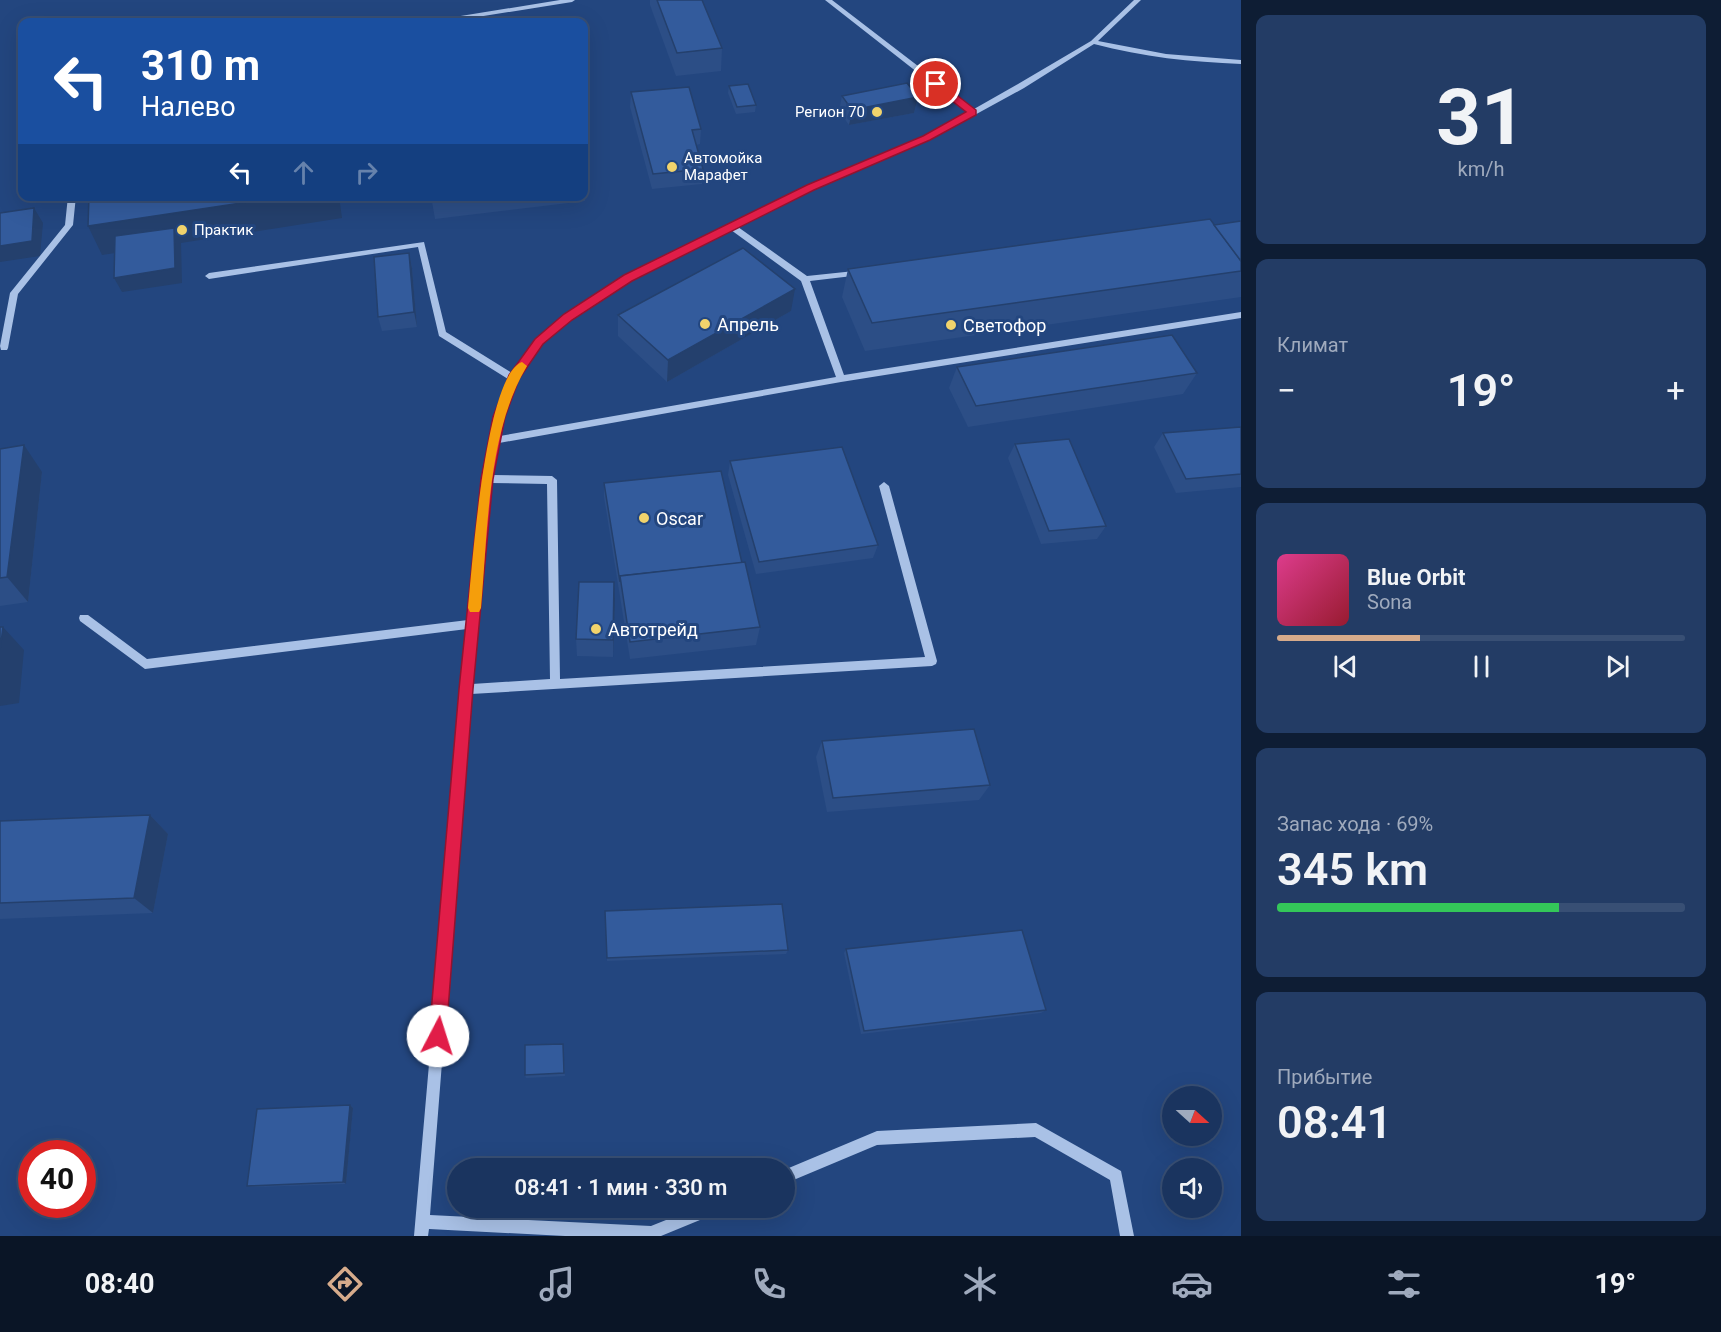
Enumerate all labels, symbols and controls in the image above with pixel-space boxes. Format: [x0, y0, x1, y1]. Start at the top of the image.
text: 310 m [141, 41, 260, 90]
icon: left [42, 42, 120, 120]
pin [910, 58, 961, 109]
icon: arrive [919, 67, 952, 100]
text: 31 [1436, 72, 1526, 163]
text: Налево [141, 91, 236, 123]
place label: Регион 70 [795, 103, 865, 121]
marker: Регион 70 [870, 105, 884, 119]
place label: Автомойка Марафет [684, 149, 762, 184]
icon: left [224, 156, 257, 189]
icon: ahead [287, 156, 320, 189]
icon: right [350, 156, 383, 189]
text: km/h [1458, 157, 1504, 181]
marker: Автомойка Марафет [665, 160, 679, 174]
place label: Практик [194, 221, 253, 239]
marker: Практик [175, 223, 189, 237]
place label: Апрель [717, 314, 779, 335]
place label: Светофор [963, 315, 1046, 336]
marker: Апрель [698, 317, 712, 331]
marker: Светофор [944, 318, 958, 332]
text: Климат [1277, 333, 1348, 357]
text: 19° [1447, 364, 1515, 417]
text: − [1277, 371, 1296, 410]
text: + [1666, 371, 1685, 410]
place label: Oscar [656, 508, 703, 529]
marker: Oscar [637, 511, 651, 525]
text: Blue Orbit [1367, 565, 1465, 590]
text: Sona [1367, 590, 1412, 614]
place label: Автотрейд [608, 619, 698, 640]
marker: Автотрейд [589, 622, 603, 636]
icon: previous [1329, 650, 1362, 683]
icon: pause [1465, 650, 1498, 683]
icon: next [1601, 650, 1634, 683]
text: Запас хода · 69% [1277, 812, 1433, 836]
text: 345 km [1277, 843, 1428, 896]
position arrow [406, 1004, 470, 1068]
text: Прибытие [1277, 1065, 1372, 1089]
north arrow [1162, 1086, 1222, 1146]
map controls [1162, 1086, 1222, 1218]
text: 08:41 [1277, 1096, 1392, 1149]
speed limit sign: 40 [18, 1140, 96, 1218]
button: sound [1162, 1158, 1222, 1218]
text: 08:41 · 1 мин · 330 m [515, 1175, 727, 1200]
icon: directions [324, 1263, 366, 1305]
icon: music [536, 1263, 578, 1305]
icon: phone [748, 1263, 790, 1305]
icon: climate [959, 1263, 1001, 1305]
icon: car [1171, 1263, 1213, 1305]
icon: filters [1383, 1263, 1425, 1305]
text: 08:40 [85, 1268, 154, 1300]
text: 19° [1595, 1268, 1636, 1300]

